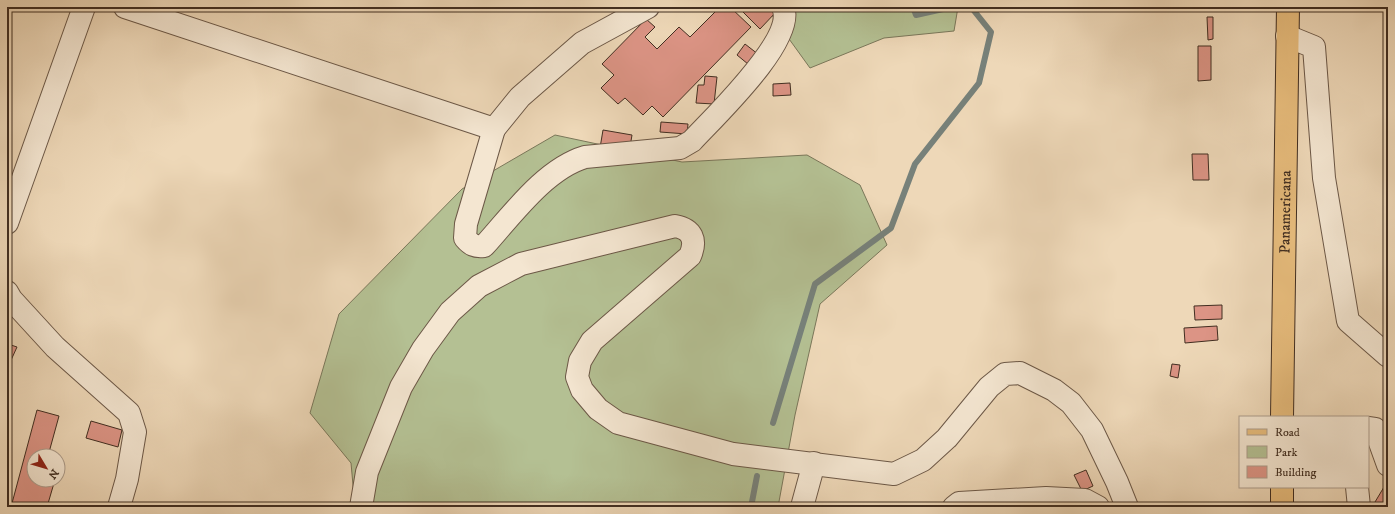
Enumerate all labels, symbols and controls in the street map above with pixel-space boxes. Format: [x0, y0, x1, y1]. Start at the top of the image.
street label: Panamericana [1275, 170, 1295, 254]
legend [1239, 416, 1369, 488]
text: Road [1275, 425, 1300, 440]
text: Park [1275, 445, 1297, 460]
north arrow [26, 448, 66, 488]
text: Building [1275, 465, 1316, 480]
text: N [45, 466, 61, 481]

